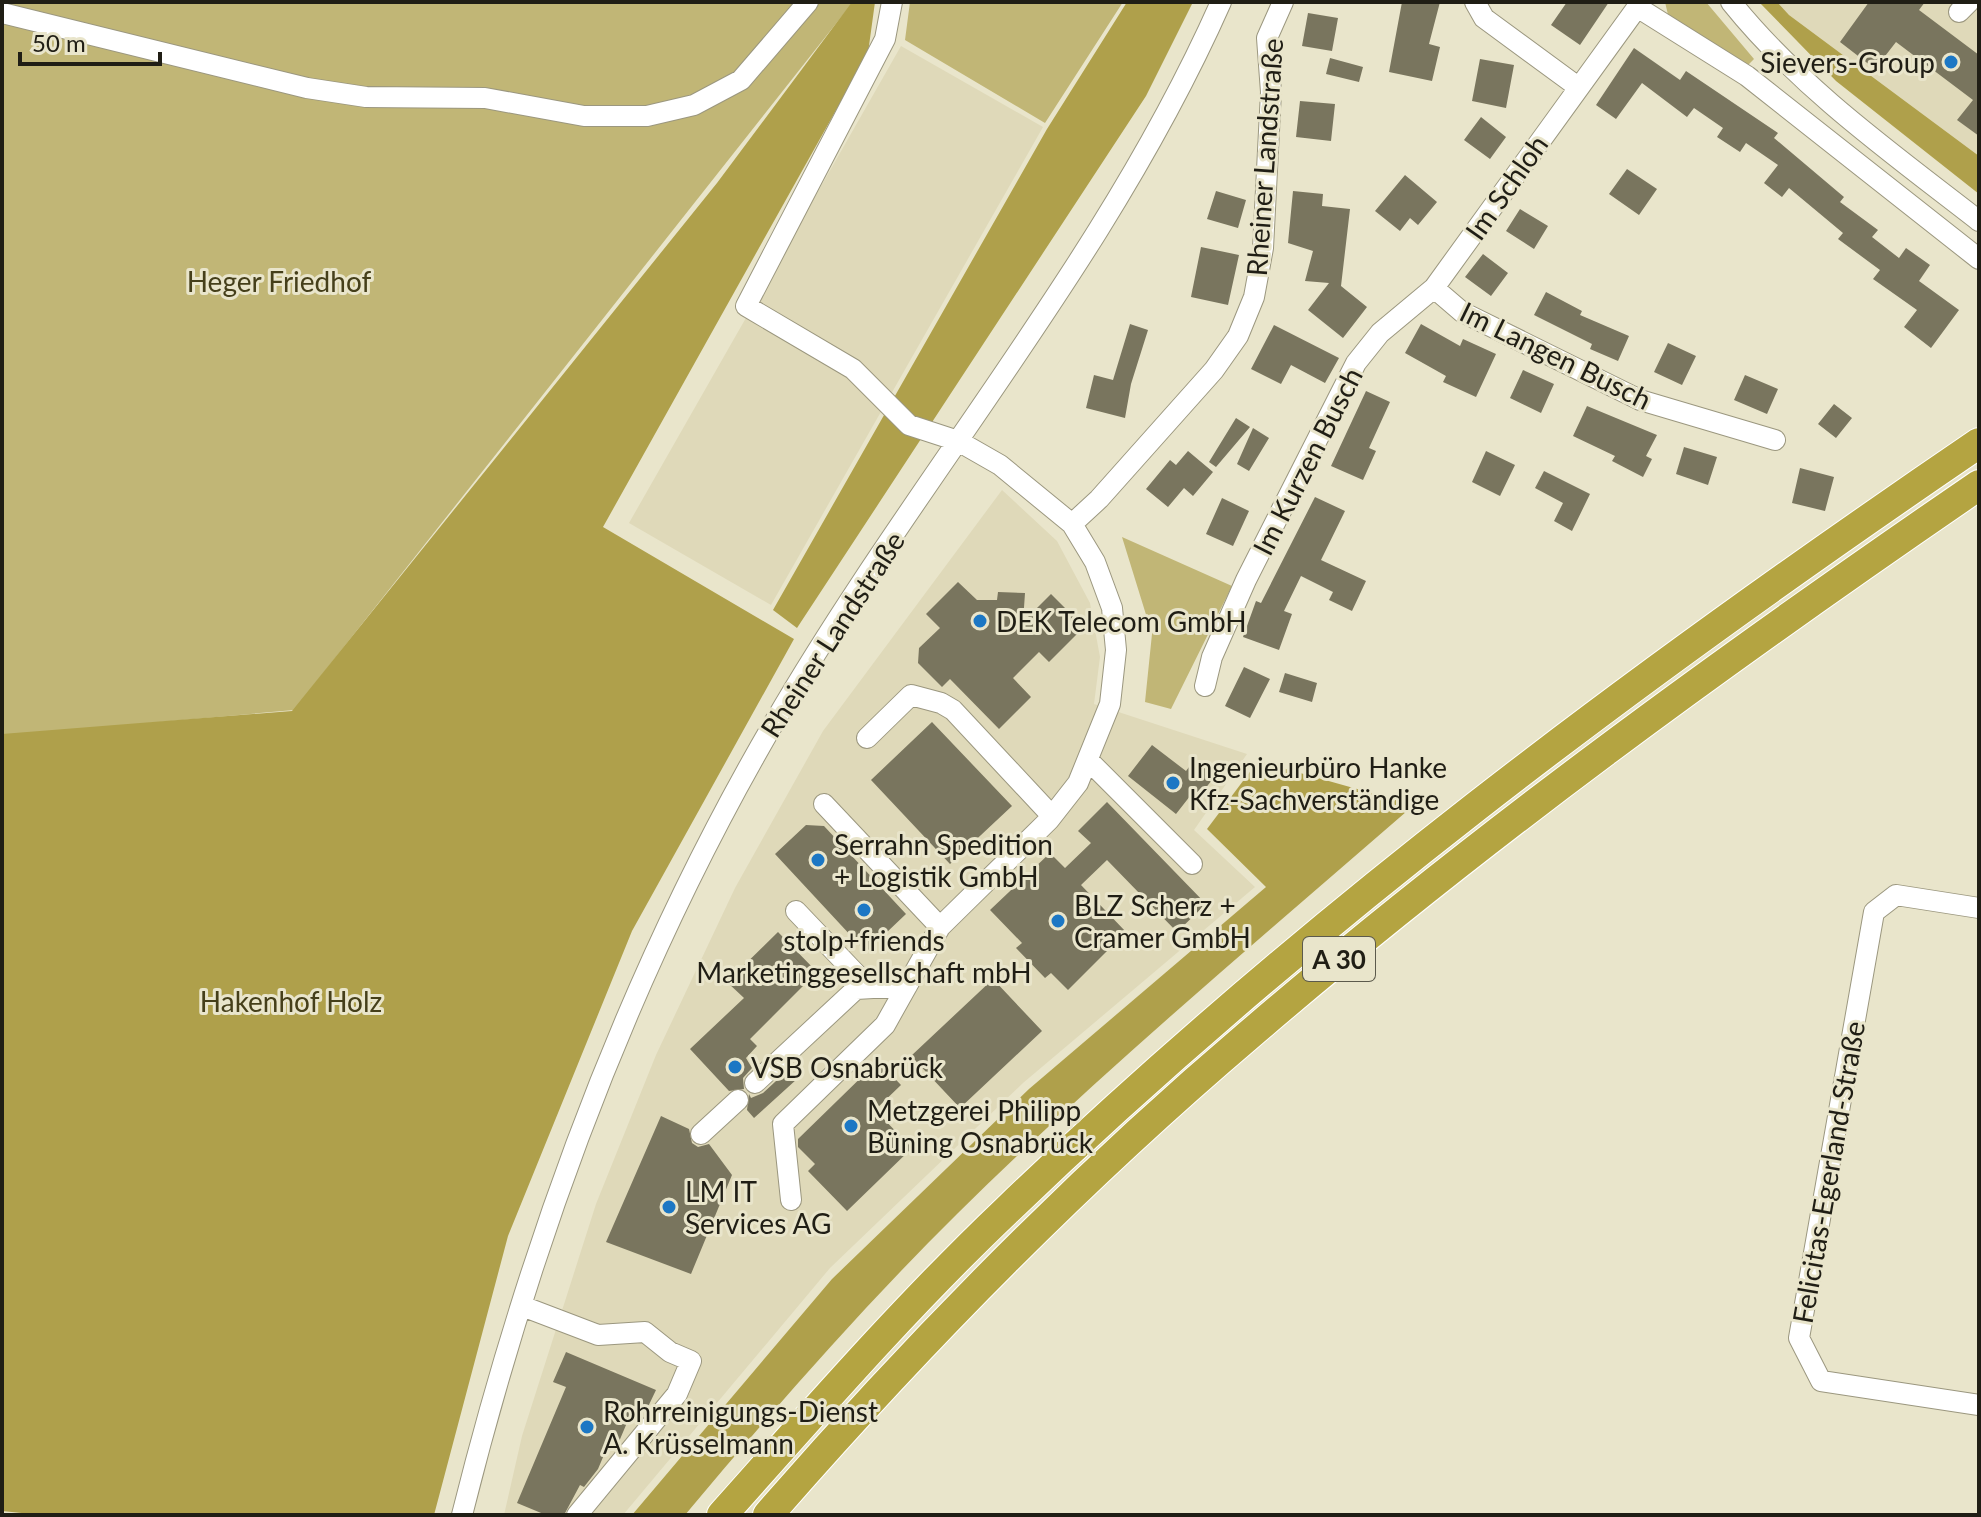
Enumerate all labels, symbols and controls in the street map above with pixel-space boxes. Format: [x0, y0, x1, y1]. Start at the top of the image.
scale bar [20, 16, 160, 66]
text: 50 m [32, 28, 86, 57]
street label: Rheiner Landstraße [1239, 37, 1289, 277]
place label: Sievers-Group [1760, 45, 1935, 79]
marker: Sievers-Group [1942, 53, 1960, 71]
street label: Im Schloh [1458, 128, 1554, 246]
park label: Heger Friedhof [187, 264, 371, 298]
street label: Im Langen Busch [1455, 294, 1657, 416]
street label: Im Kurzen Busch [1245, 362, 1369, 560]
street label: Rheiner Landstraße [753, 525, 911, 743]
place label: DEK Telecom GmbH [996, 604, 1247, 638]
marker: DEK Telecom GmbH [971, 612, 989, 630]
place label: Ingenieurbüro Hanke Kfz-Sachverständige [1189, 750, 1447, 816]
marker: Ingenieurbüro Hanke Kfz-Sachverständige [1164, 774, 1182, 792]
place label: Serrahn Spedition + Logistik GmbH [834, 827, 1053, 893]
marker: Serrahn Spedition + Logistik GmbH [809, 851, 827, 869]
place label: BLZ Scherz + Cramer GmbH [1074, 888, 1251, 954]
marker: stolp+friends Marketinggesellschaft mbH [855, 901, 873, 919]
marker: BLZ Scherz + Cramer GmbH [1049, 912, 1067, 930]
place label: stolp+friends Marketinggesellschaft mbH [696, 923, 1032, 989]
road number: A 30 [1303, 937, 1375, 981]
park label: Hakenhof Holz [200, 984, 382, 1018]
street label: Felicitas-Egerland-Straße [1785, 1018, 1871, 1326]
place label: VSB Osnabrück [751, 1050, 944, 1084]
marker: VSB Osnabrück [726, 1058, 744, 1076]
place label: Metzgerei Philipp Büning Osnabrück [867, 1093, 1094, 1159]
marker: Metzgerei Philipp Büning Osnabrück [842, 1117, 860, 1135]
place label: LM IT Services AG [685, 1174, 831, 1240]
marker: LM IT Services AG [660, 1198, 678, 1216]
place label: Rohrreinigungs-Dienst A. Krüsselmann [603, 1394, 878, 1460]
marker: Rohrreinigungs-Dienst A. Krüsselmann [578, 1418, 596, 1436]

